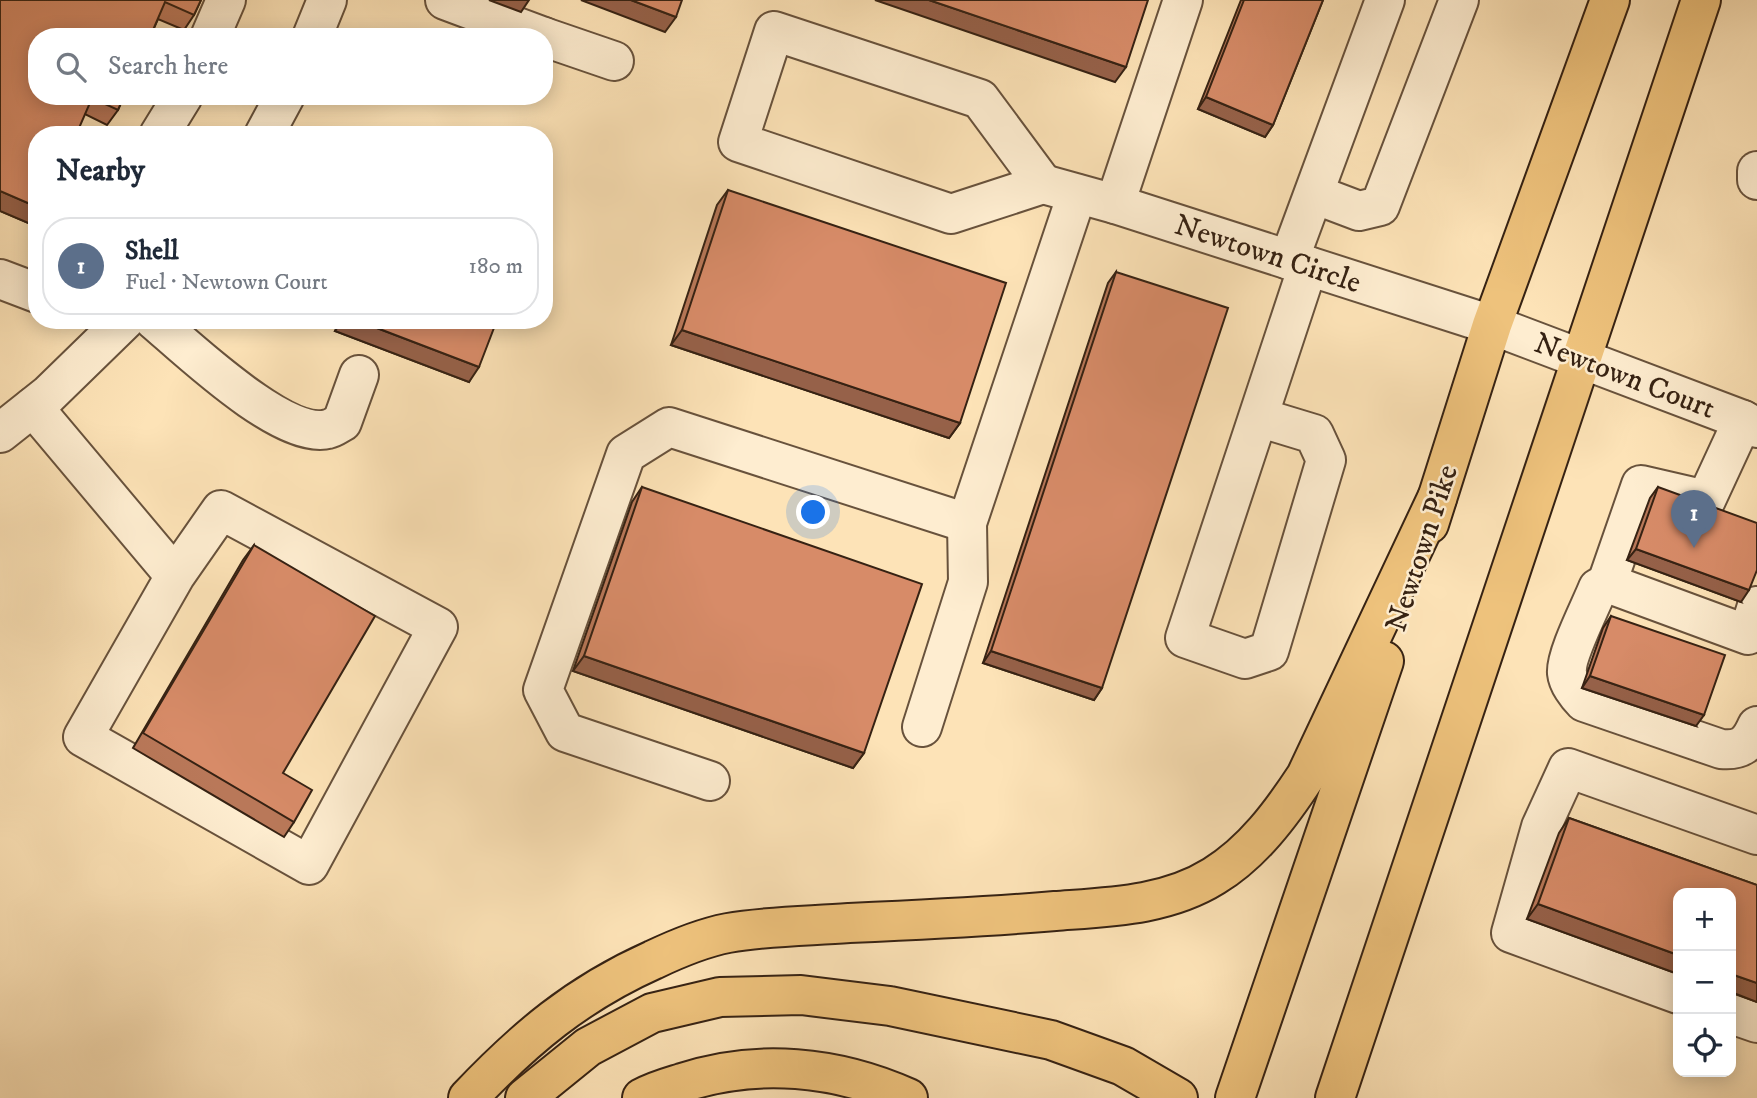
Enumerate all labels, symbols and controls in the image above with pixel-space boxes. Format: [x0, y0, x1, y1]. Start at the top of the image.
search box [28, 28, 553, 105]
icon: search [52, 48, 90, 86]
text: Search here [108, 50, 228, 83]
text: Nearby [56, 153, 145, 190]
street label: Newtown Circle [1170, 207, 1365, 302]
text: Shell [125, 235, 179, 268]
text: 1 [77, 252, 85, 281]
text: 180 m [468, 252, 523, 281]
text: Fuel · Newtown Court [125, 268, 328, 297]
street label: Newtown Court [1529, 325, 1720, 428]
street label: Newtown Pike [1378, 460, 1467, 637]
pin: 1 [1671, 490, 1717, 548]
your location [796, 495, 830, 529]
map controls [1673, 888, 1736, 1077]
button: + [1673, 888, 1736, 951]
button: − [1673, 951, 1736, 1014]
button: locate [1673, 1014, 1736, 1077]

